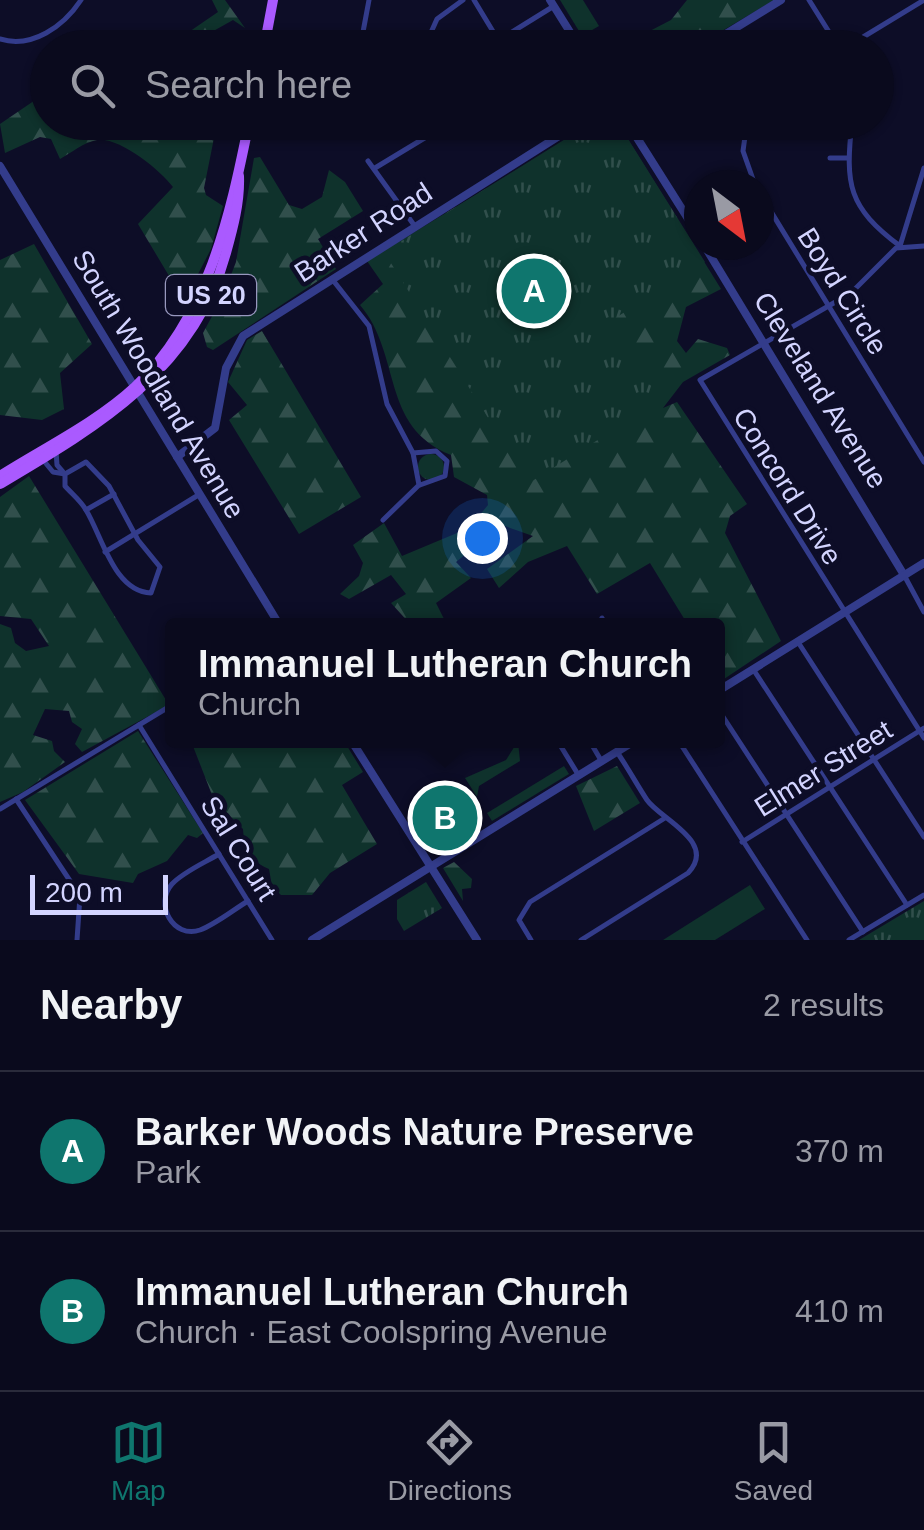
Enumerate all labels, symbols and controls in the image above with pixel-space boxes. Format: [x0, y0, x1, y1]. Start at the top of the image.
search box [30, 30, 894, 140]
icon: search [65, 58, 120, 113]
text: Search here [145, 64, 352, 106]
north arrow [684, 170, 774, 260]
street label: Barker Road [289, 177, 438, 288]
street label: Boyd Circle [791, 222, 894, 360]
street label: South Woodland Avenue [66, 245, 251, 524]
pin: A [502, 254, 566, 328]
road number: US 20 [166, 275, 256, 315]
street label: Cleveland Avenue [748, 287, 893, 494]
street label: Concord Drive [727, 402, 848, 570]
your location [457, 513, 508, 564]
popup [165, 618, 725, 748]
text: Immanuel Lutheran Church [198, 643, 692, 685]
text: Church [198, 686, 301, 722]
street label: Elmer Street [749, 714, 898, 823]
pin: B [412, 780, 478, 856]
street label: Sal Court [195, 791, 283, 906]
scale bar [30, 870, 168, 914]
text: 200 m [45, 877, 123, 908]
text: Nearby [40, 981, 182, 1028]
text: 2 results [763, 987, 884, 1023]
text: Barker Woods Nature Preserve [135, 1111, 694, 1153]
text: A [61, 1133, 84, 1169]
text: 370 m [795, 1133, 884, 1169]
text: Park [135, 1154, 201, 1190]
text: Immanuel Lutheran Church [135, 1271, 629, 1313]
text: B [61, 1293, 84, 1329]
text: 410 m [795, 1293, 884, 1329]
text: Church · East Coolspring Avenue [135, 1314, 608, 1350]
tab: Map [111, 1415, 166, 1507]
tab: Directions [388, 1415, 512, 1507]
tab: Saved [734, 1415, 813, 1507]

